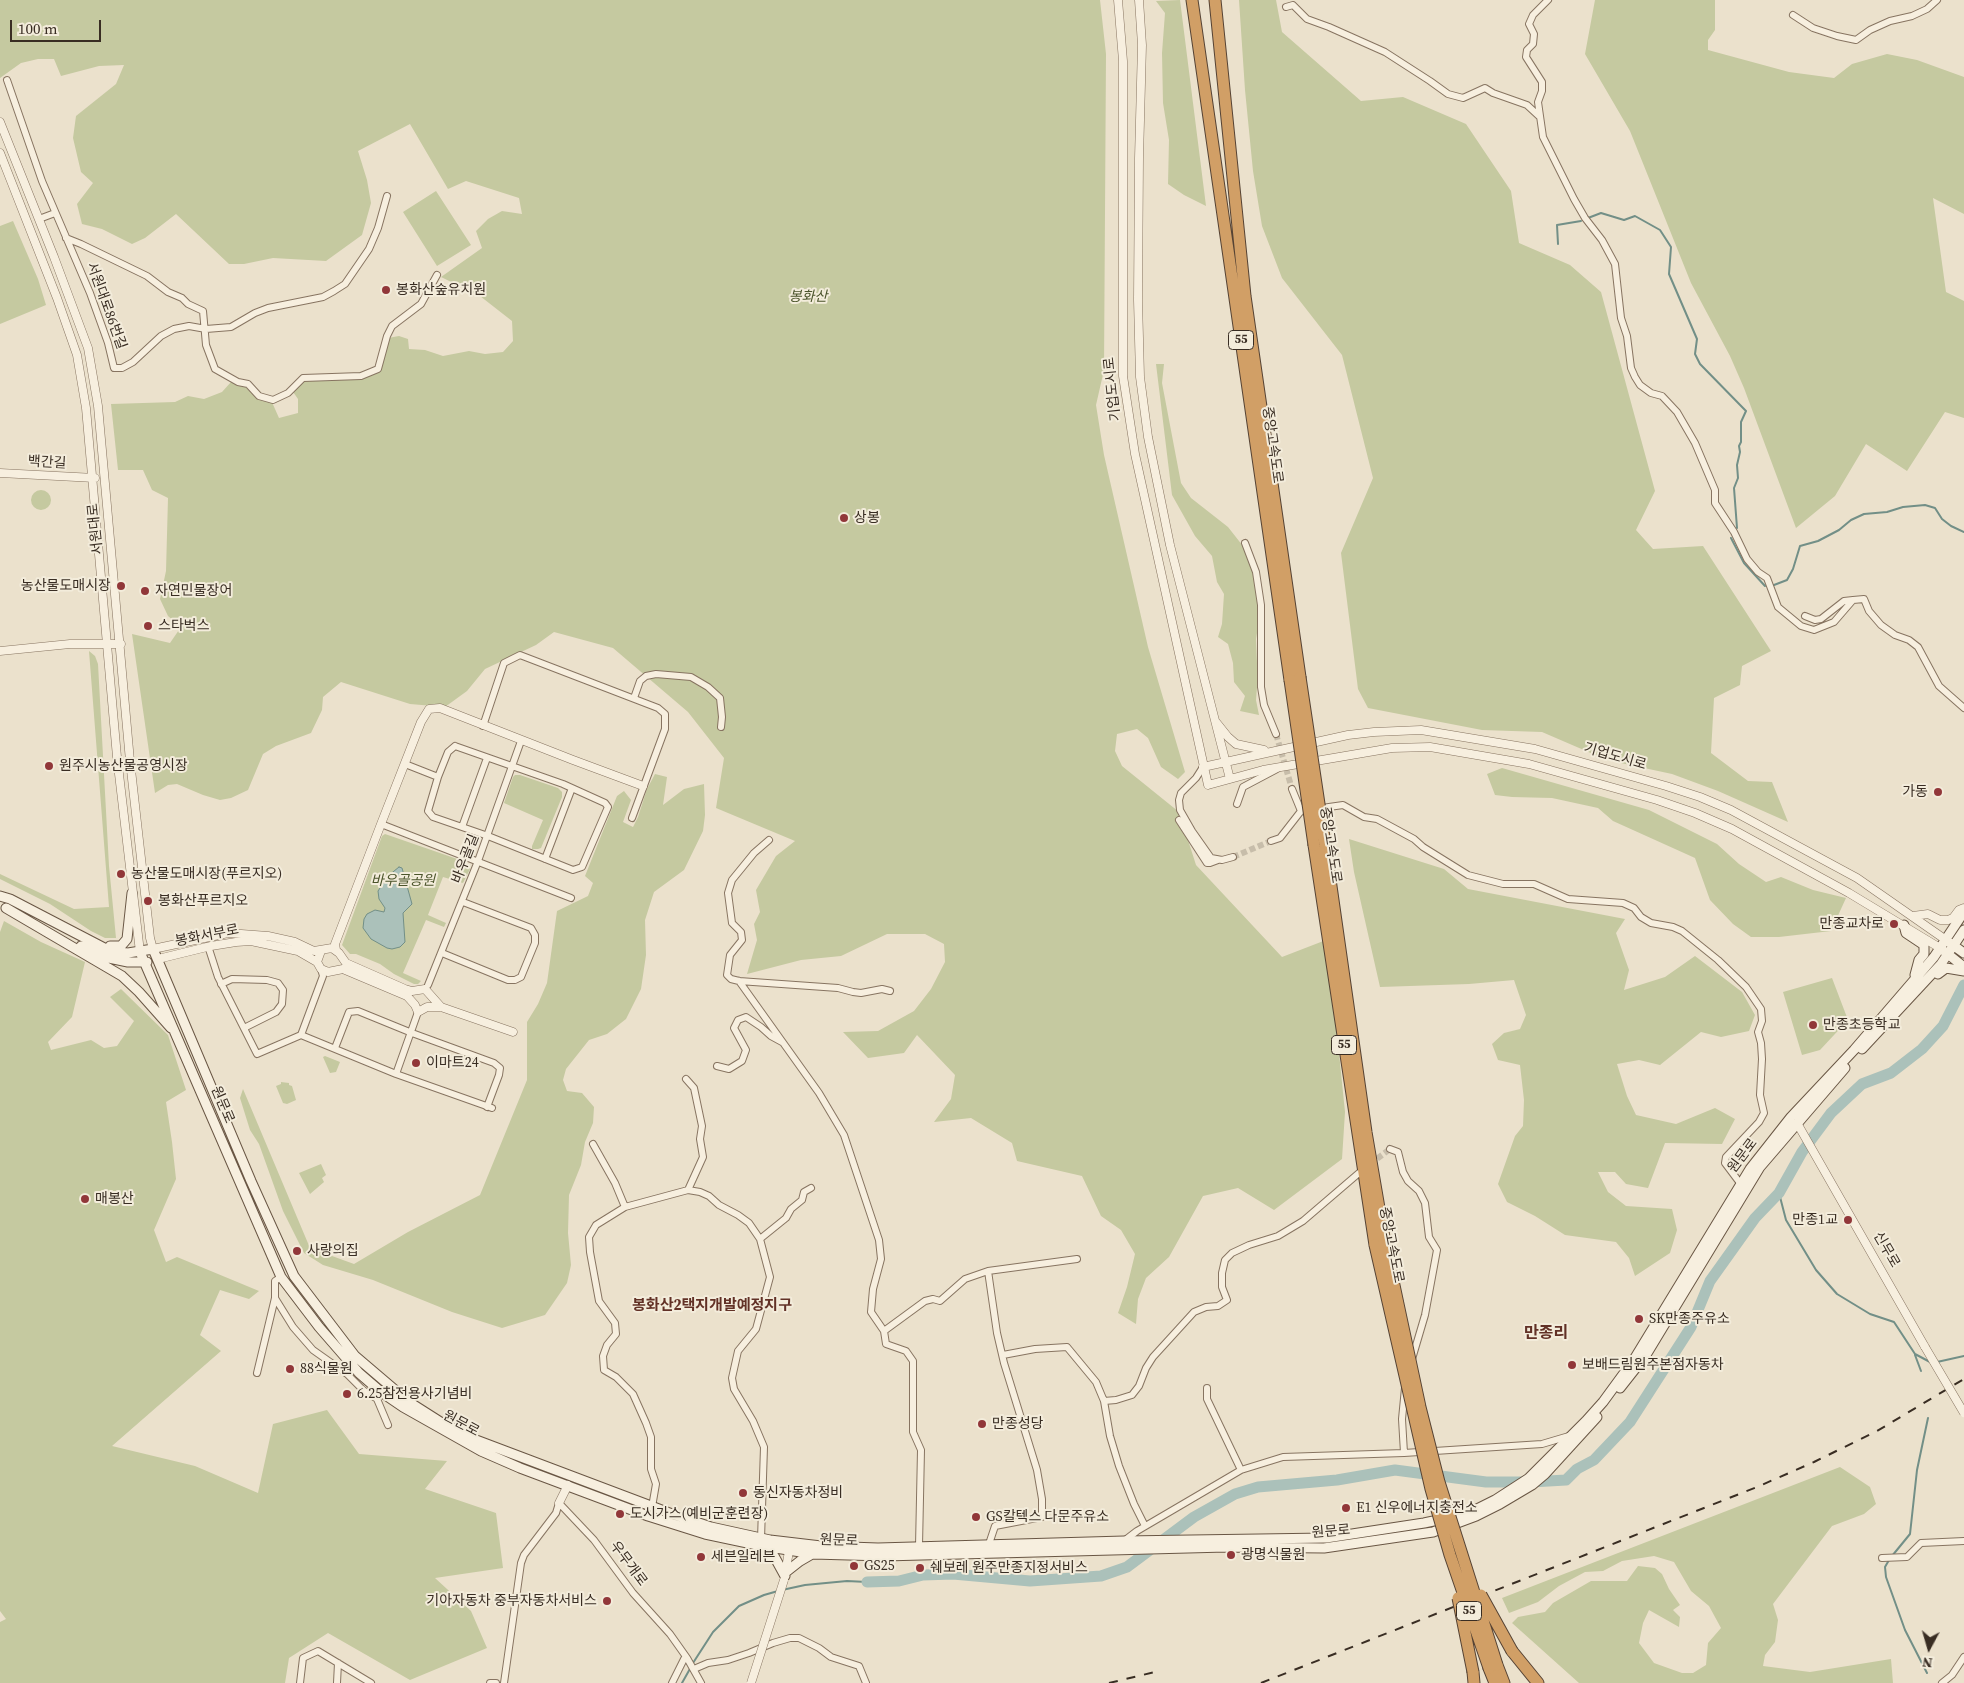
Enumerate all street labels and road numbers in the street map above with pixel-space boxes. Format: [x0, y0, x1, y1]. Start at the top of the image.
street label: 서원대로86번길 [82, 260, 130, 352]
road number: 55 [1228, 330, 1254, 350]
street label: 기업도시로 [1101, 356, 1125, 422]
street label: 중앙고속도로 [1258, 406, 1286, 484]
street label: 백간길 [27, 454, 67, 472]
street label: 서원대로 [85, 503, 107, 555]
street label: 기업도시로 [1582, 740, 1648, 774]
street label: 중앙고속도로 [1316, 806, 1344, 884]
street label: 바우골길 [449, 832, 483, 886]
street label: 봉화서부로 [174, 922, 240, 950]
road number: 55 [1332, 1036, 1356, 1054]
street label: 원문로 [207, 1084, 237, 1126]
street label: 원문로 [1725, 1136, 1761, 1176]
street label: 중앙고속도로 [1375, 1205, 1407, 1285]
street label: 신무로 [1869, 1229, 1903, 1271]
street label: 원문로 [440, 1408, 482, 1440]
street label: 원문로 [1311, 1522, 1351, 1542]
street label: 원문로 [819, 1532, 859, 1550]
street label: 우무개로 [606, 1538, 650, 1590]
road number: 55 [1456, 1602, 1482, 1620]

